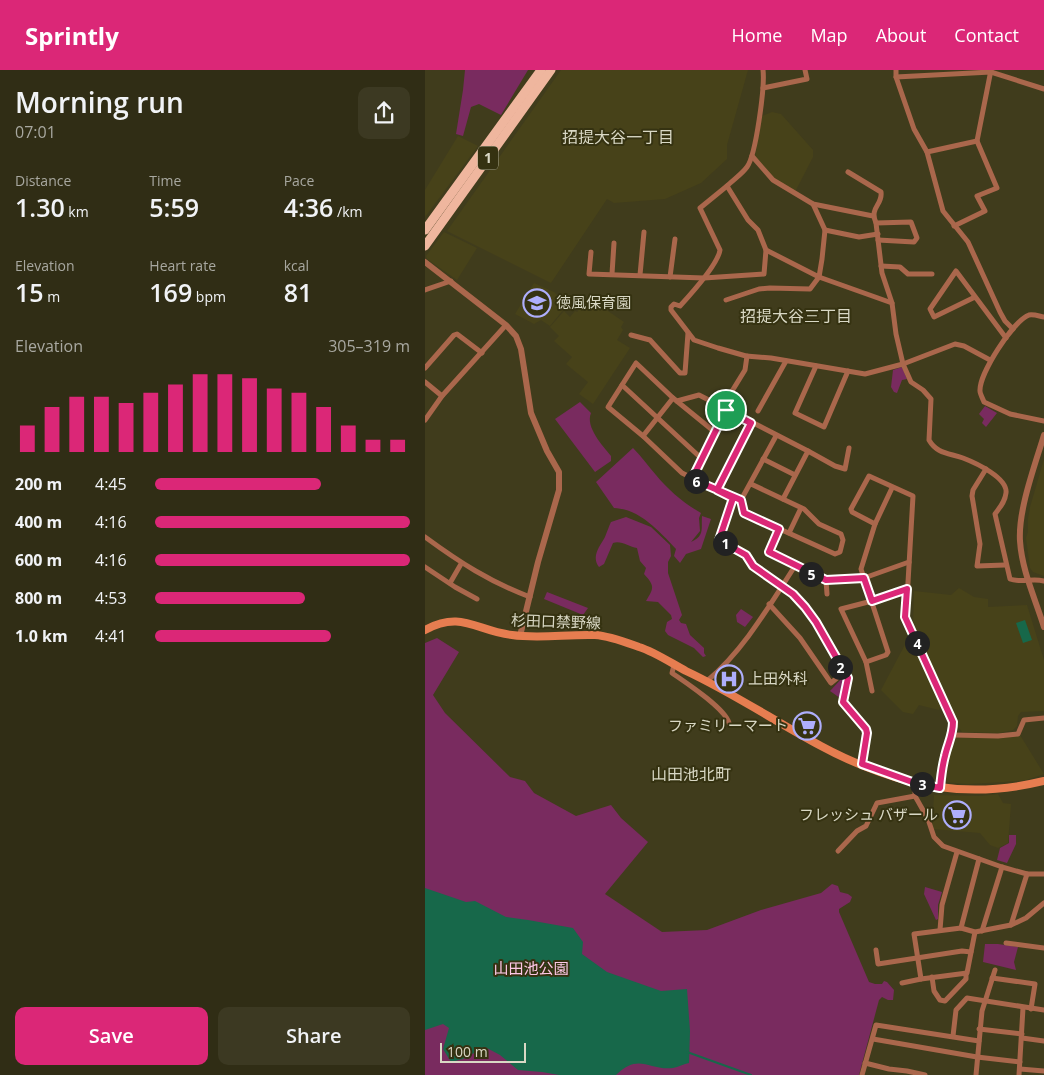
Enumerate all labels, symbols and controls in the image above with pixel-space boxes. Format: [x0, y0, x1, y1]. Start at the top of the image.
text: Sprintly [25, 19, 119, 52]
text: Home [732, 23, 782, 47]
text: Map [810, 23, 848, 47]
text: About [876, 23, 926, 47]
text: Contact [954, 23, 1019, 47]
text: Morning run [15, 83, 184, 121]
button: share [358, 87, 410, 139]
text: 07:01 [15, 121, 56, 143]
district label: 招提大谷一丁目 [562, 126, 674, 148]
road number: 1 [478, 146, 498, 170]
text: Distance [15, 171, 71, 190]
text: Time [149, 171, 181, 190]
text: Pace [284, 171, 314, 190]
text: 1.30 [15, 190, 65, 224]
text: 5:59 [149, 190, 199, 224]
text: 4:36 [284, 190, 333, 224]
text: km [65, 202, 89, 221]
text: /km [333, 202, 362, 221]
text: Elevation [15, 256, 74, 275]
text: Heart rate [149, 256, 216, 275]
text: kcal [284, 256, 309, 275]
text: 15 [15, 275, 44, 309]
text: 169 [149, 275, 192, 309]
text: 81 [284, 275, 312, 309]
text: m [44, 287, 60, 306]
text: bpm [192, 287, 226, 306]
school or university icon: 徳風保育園 [522, 288, 552, 318]
place label: 徳風保育園 [556, 292, 631, 312]
district label: 招提大谷三丁目 [740, 305, 852, 327]
text: Elevation [15, 335, 83, 357]
text: 305–319 m [328, 335, 410, 357]
pin [705, 389, 747, 431]
icon: arrive [712, 396, 740, 424]
pin: 6 [683, 468, 709, 494]
text: 6 [692, 472, 701, 491]
text: 200 m [15, 473, 62, 495]
text: 4:45 [95, 473, 127, 495]
text: 400 m [15, 511, 62, 533]
text: 4:16 [95, 511, 127, 533]
pin: 1 [713, 530, 737, 556]
text: 1 [721, 534, 730, 553]
text: 600 m [15, 549, 62, 571]
text: 4:16 [95, 549, 127, 571]
pin: 5 [799, 562, 823, 586]
text: 5 [807, 565, 816, 584]
text: 800 m [15, 587, 62, 609]
text: 4:53 [95, 587, 127, 609]
street label: 杉田口禁野線 [511, 609, 601, 633]
text: 1.0 km [15, 625, 68, 647]
text: 4:41 [95, 625, 127, 647]
pin: 4 [905, 630, 929, 656]
text: 4 [913, 634, 922, 653]
pin: 2 [827, 654, 853, 680]
text: 2 [836, 658, 845, 677]
hospital icon: 上田外科 [714, 664, 744, 694]
place label: 上田外科 [748, 668, 808, 688]
supermarket icon: ファミリーマート [792, 711, 822, 741]
place label: ファミリーマート [668, 715, 788, 735]
district label: 山田池北町 [651, 763, 731, 785]
pin: 3 [909, 772, 935, 796]
text: 3 [918, 775, 927, 794]
supermarket icon: フレッシュ バザール [942, 800, 972, 830]
place label: フレッシュ バザール [799, 804, 938, 824]
park label: 山田池公園 [493, 958, 569, 978]
button: Save [15, 1007, 208, 1065]
button: Share [218, 1007, 410, 1065]
scale bar [440, 1040, 526, 1063]
text: 100 m [447, 1042, 488, 1061]

